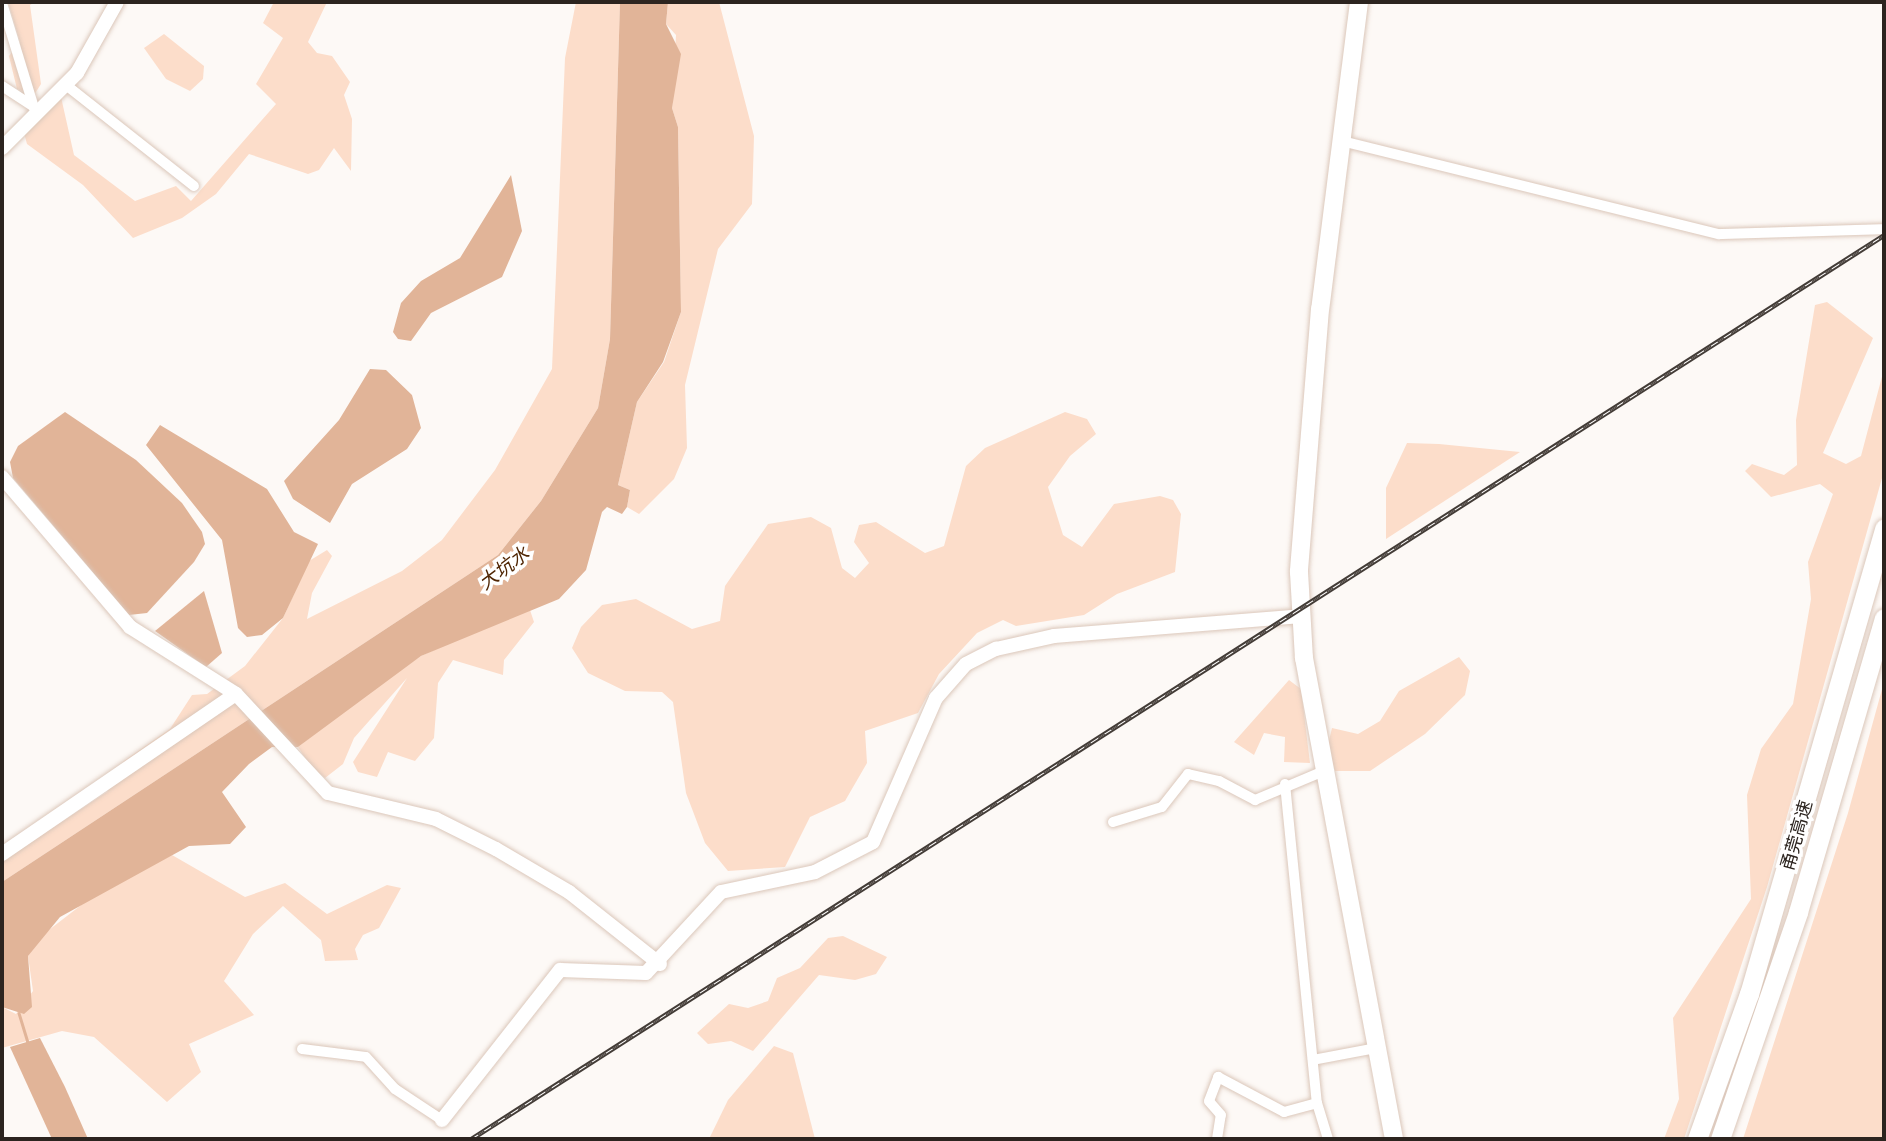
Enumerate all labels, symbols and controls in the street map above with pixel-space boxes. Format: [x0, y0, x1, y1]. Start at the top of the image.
water label: 大坑水 [473, 541, 533, 593]
street label: 甬莞高速 [1775, 797, 1815, 873]

